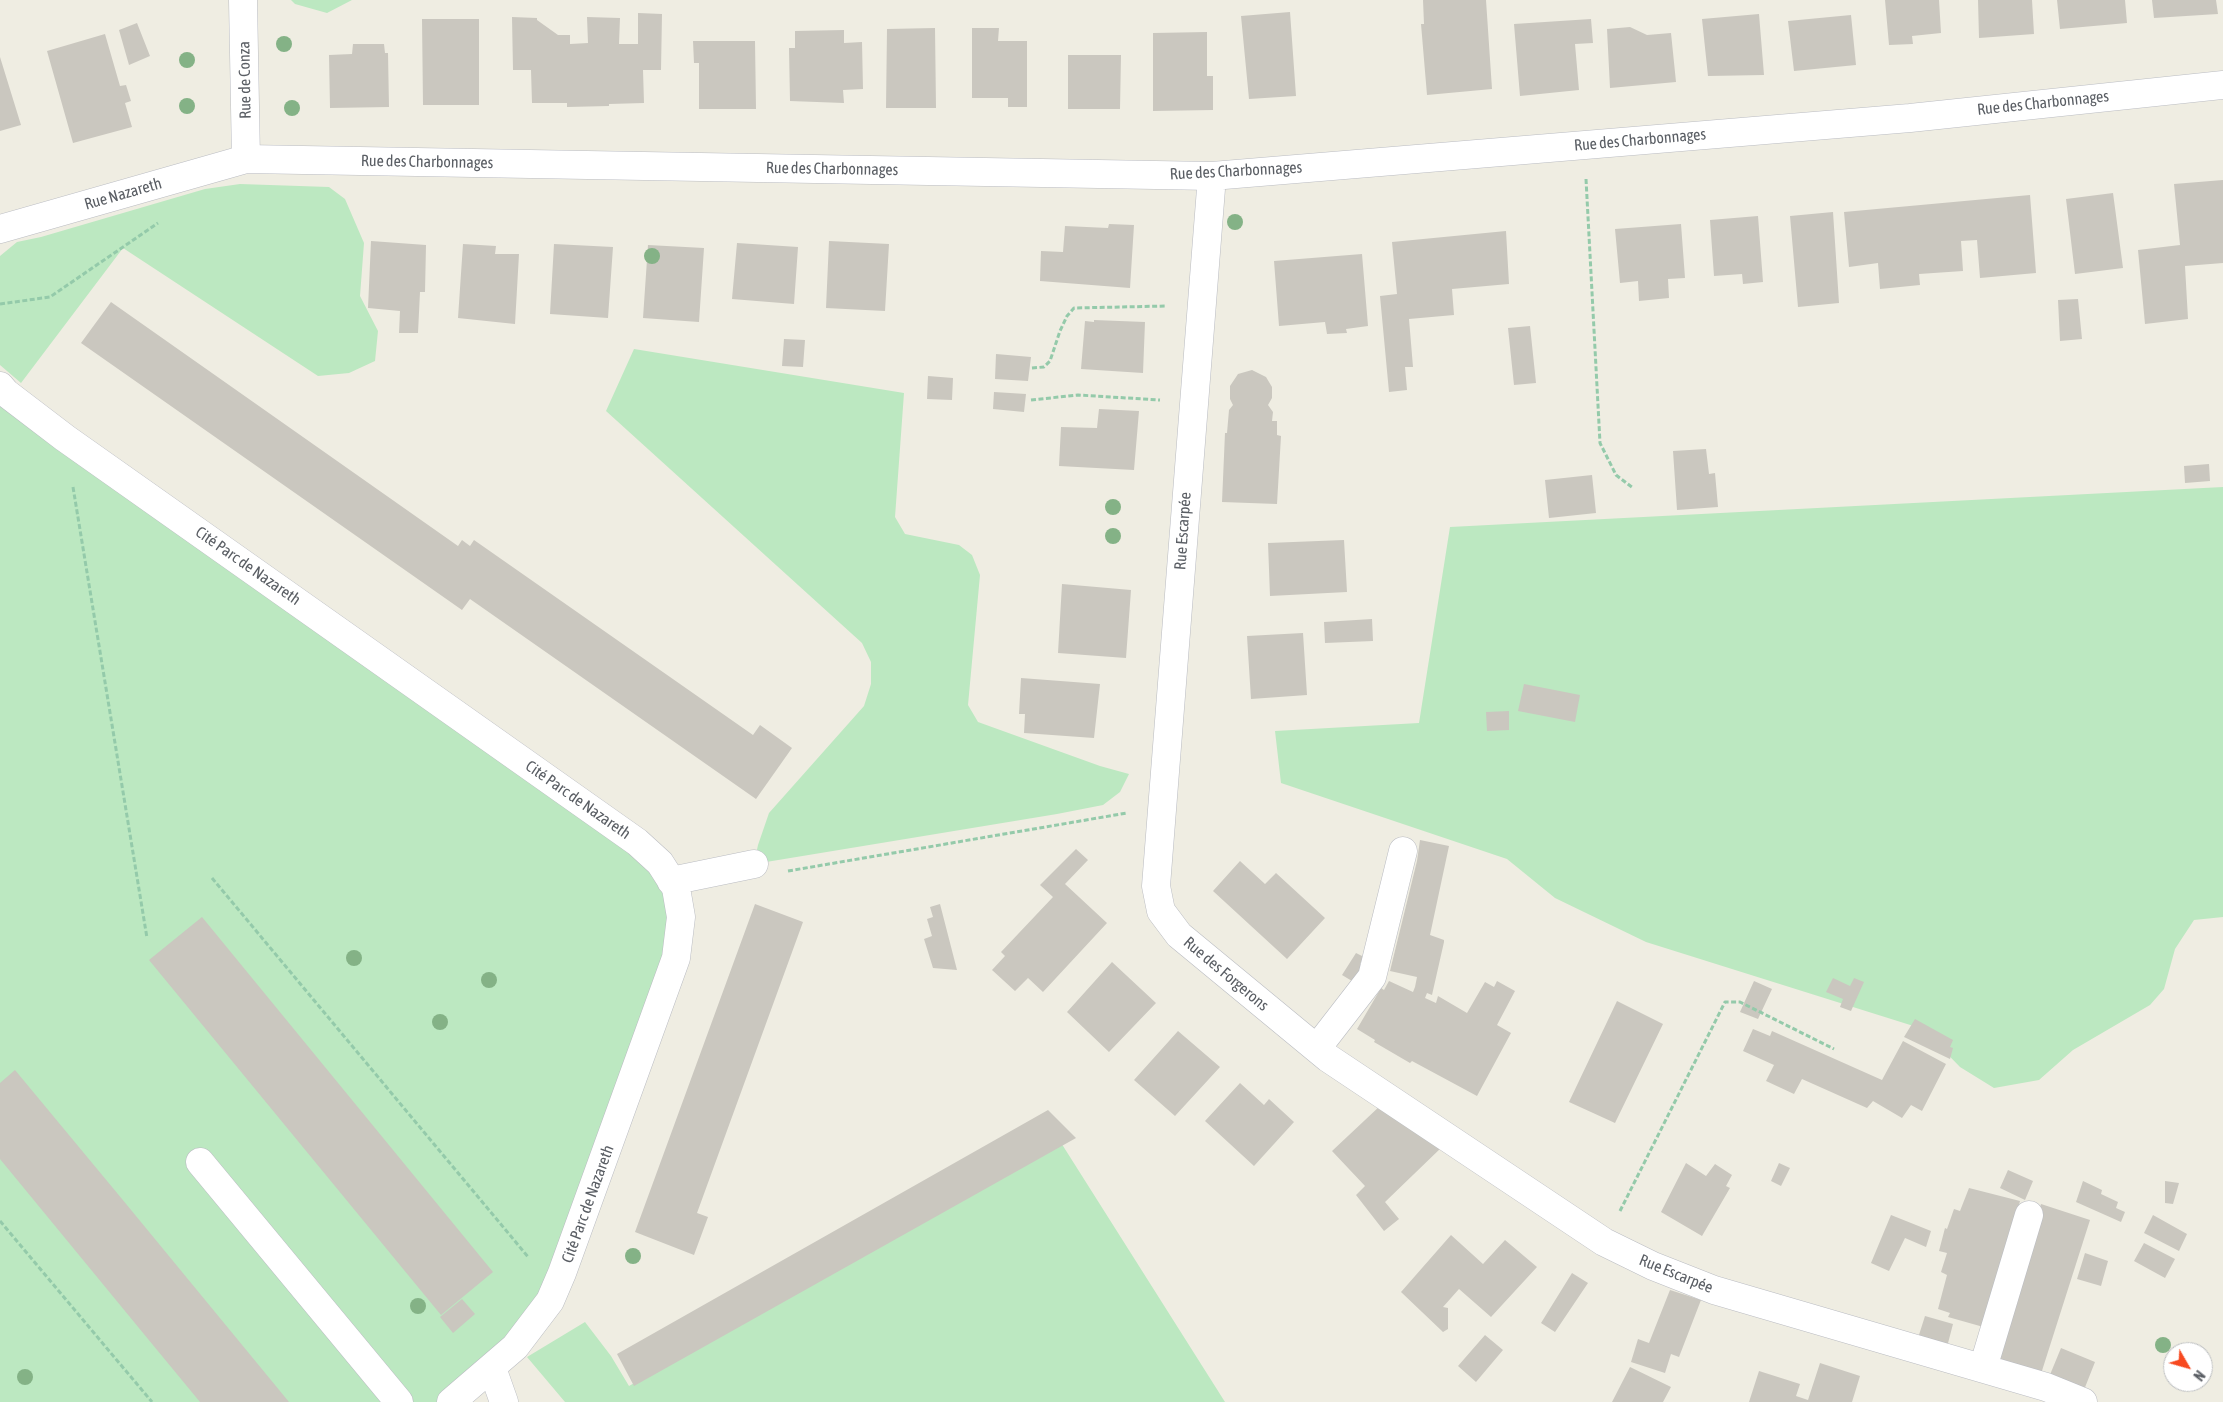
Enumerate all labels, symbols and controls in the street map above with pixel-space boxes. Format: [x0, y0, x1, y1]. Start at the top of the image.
street label: Rue de Conza [235, 41, 255, 119]
street label: Rue des Charbonnages [1976, 87, 2110, 119]
street label: Rue des Charbonnages [1573, 125, 1707, 155]
street label: Rue des Charbonnages [361, 151, 493, 173]
street label: Rue des Charbonnages [766, 158, 898, 180]
street label: Rue des Charbonnages [1169, 158, 1303, 184]
street label: Rue Nazareth [82, 174, 164, 214]
street label: Rue Escarpée [1171, 492, 1195, 570]
street label: Cité Parc de Nazareth [192, 523, 304, 609]
street label: Cité Parc de Nazareth [522, 757, 634, 843]
street label: Rue des Forgerons [1180, 933, 1272, 1015]
street label: Cité Parc de Nazareth [558, 1142, 618, 1266]
street label: Rue Escarpée [1636, 1251, 1716, 1297]
north arrow [2163, 1342, 2213, 1392]
text: N [2190, 1367, 2208, 1384]

